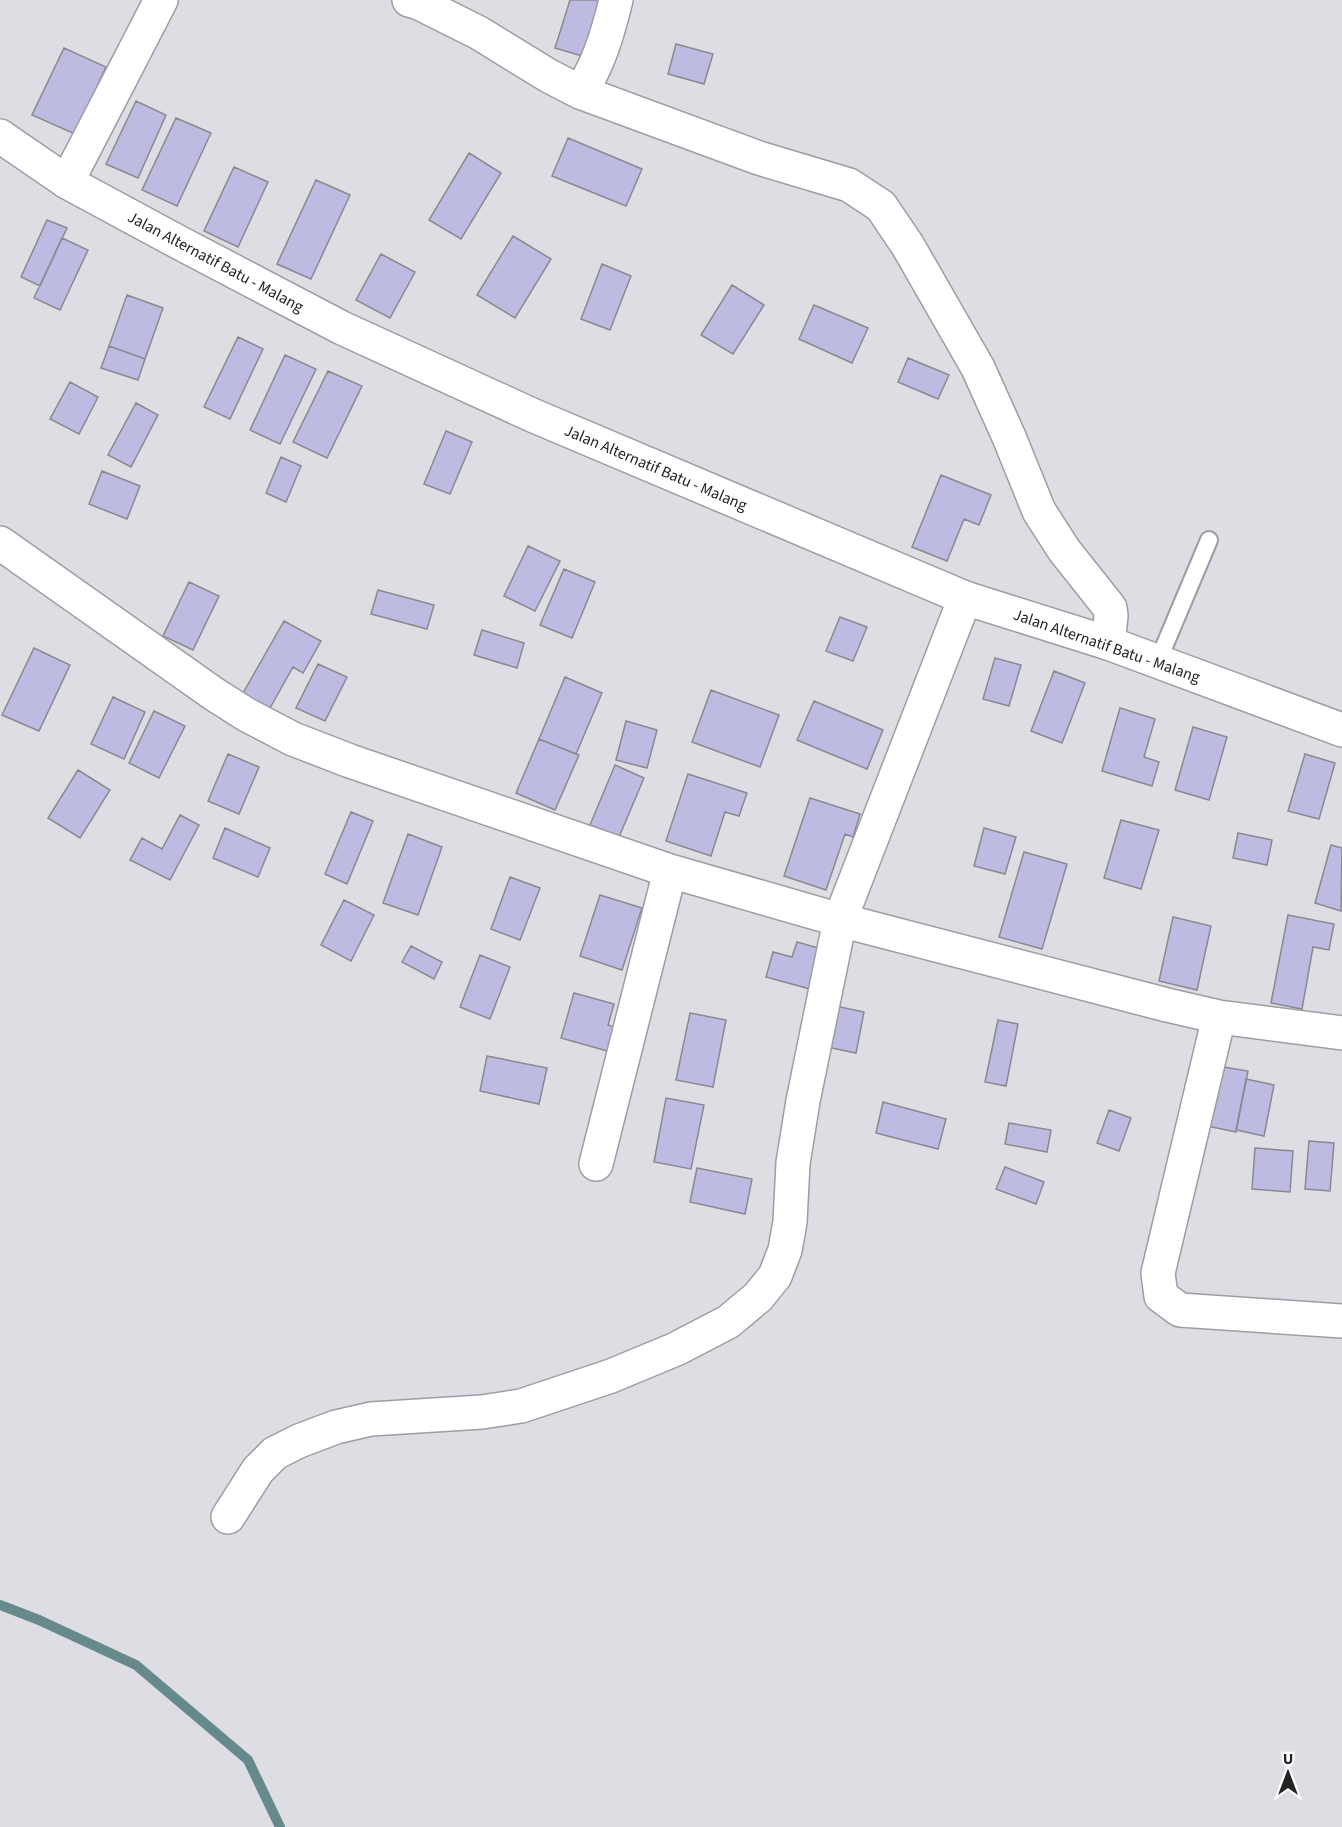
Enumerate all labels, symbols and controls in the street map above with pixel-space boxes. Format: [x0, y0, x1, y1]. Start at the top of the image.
street label: Jalan Alternatif Batu - Malang [124, 206, 307, 318]
street label: Jalan Alternatif Batu - Malang [561, 419, 750, 516]
street label: Jalan Alternatif Batu - Malang [1010, 604, 1203, 688]
north arrow [1258, 1743, 1318, 1803]
text: U [1283, 1748, 1293, 1770]

